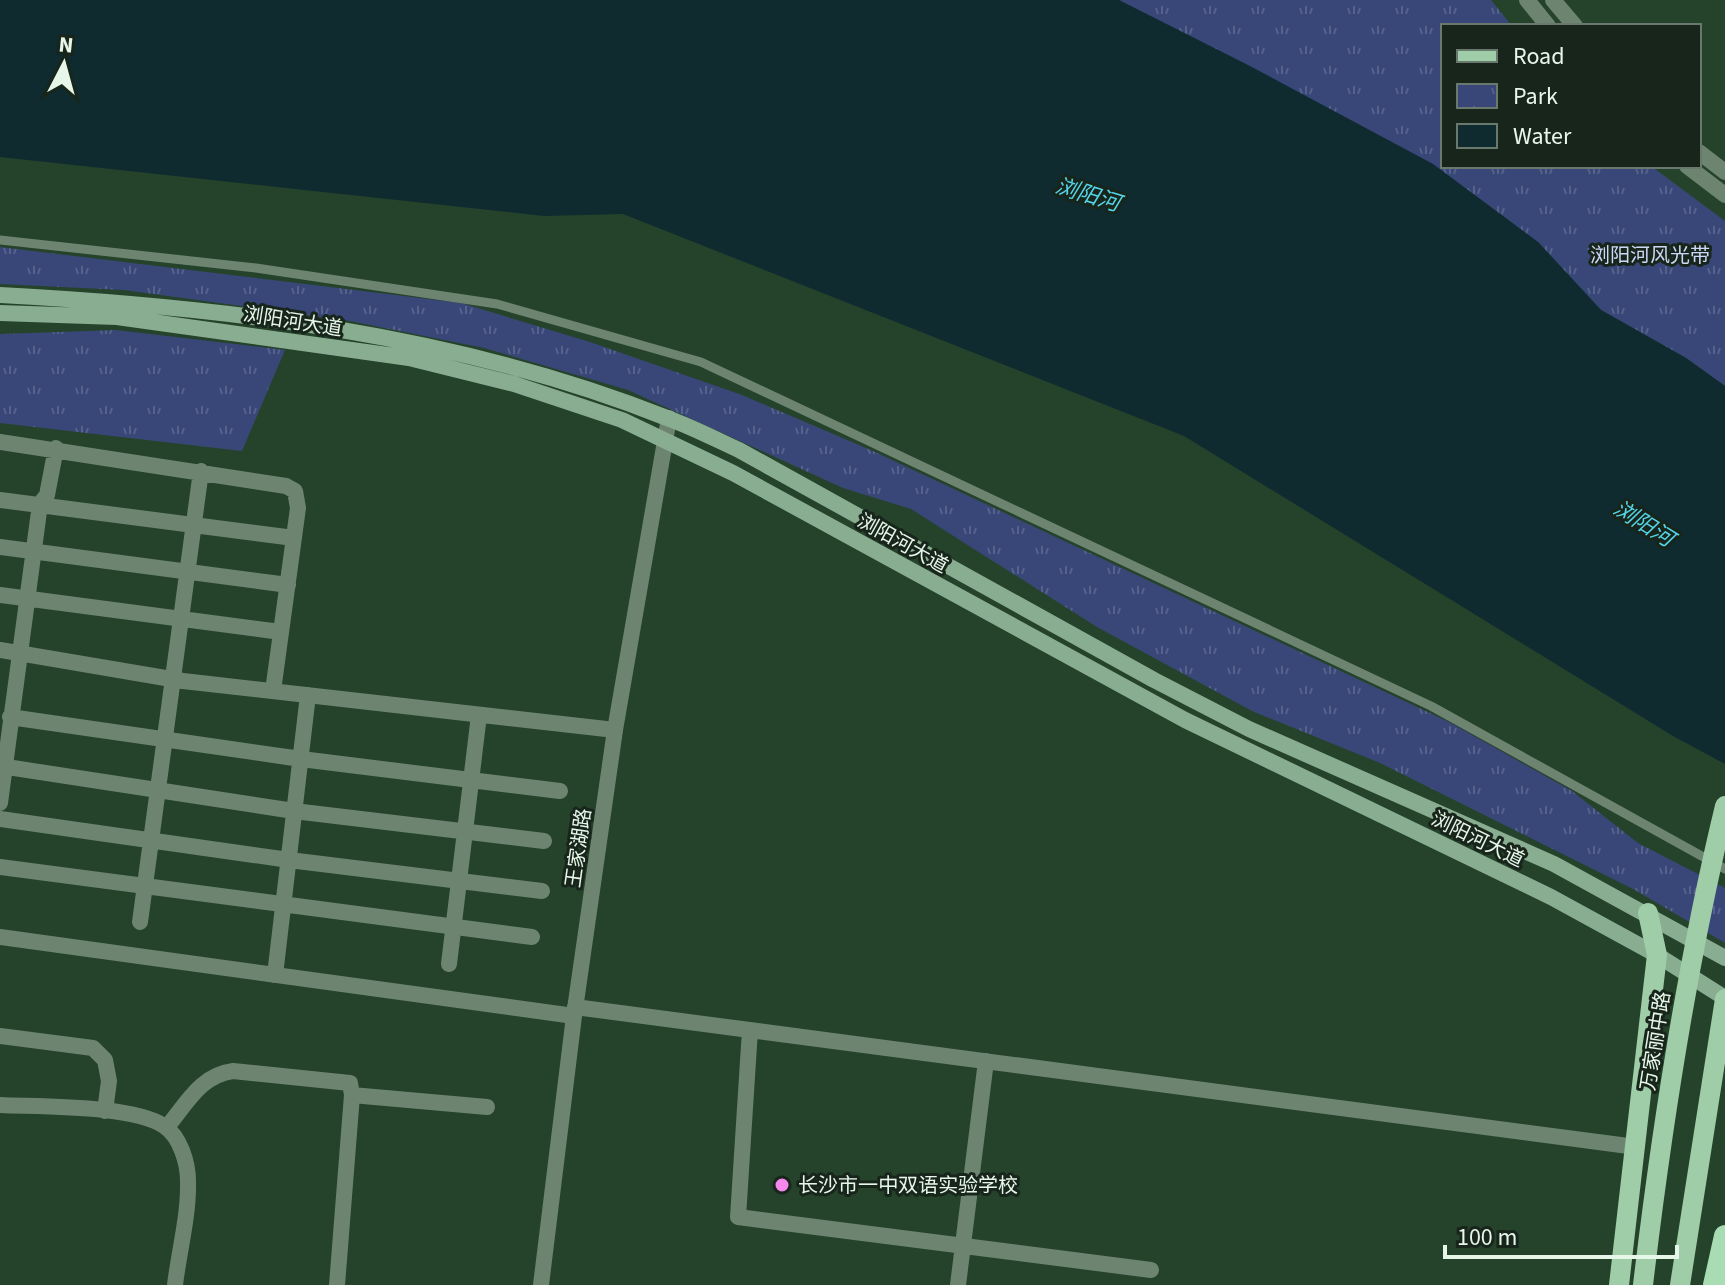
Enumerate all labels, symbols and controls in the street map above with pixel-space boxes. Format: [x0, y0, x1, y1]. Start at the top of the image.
north arrow [24, 24, 104, 104]
legend [1441, 24, 1701, 168]
text: N [57, 28, 75, 62]
text: Road [1513, 39, 1565, 74]
text: Park [1513, 79, 1558, 114]
text: Water [1513, 119, 1572, 154]
water label: 浏阳河 [1051, 170, 1128, 221]
park label: 浏阳河风光带 [1590, 242, 1710, 270]
street label: 浏阳河大道 [241, 300, 344, 344]
water label: 浏阳河 [1607, 493, 1683, 557]
street label: 浏阳河大道 [852, 507, 953, 580]
street label: 浏阳河大道 [1426, 805, 1529, 874]
street label: 王家湖路 [560, 807, 598, 890]
street label: 万家丽中路 [1634, 990, 1678, 1093]
place label: 长沙市一中双语实验学校 [798, 1172, 1018, 1200]
marker: 长沙市一中双语实验学校 [773, 1176, 791, 1194]
scale bar [1445, 1209, 1677, 1259]
text: 100 m [1457, 1220, 1517, 1255]

